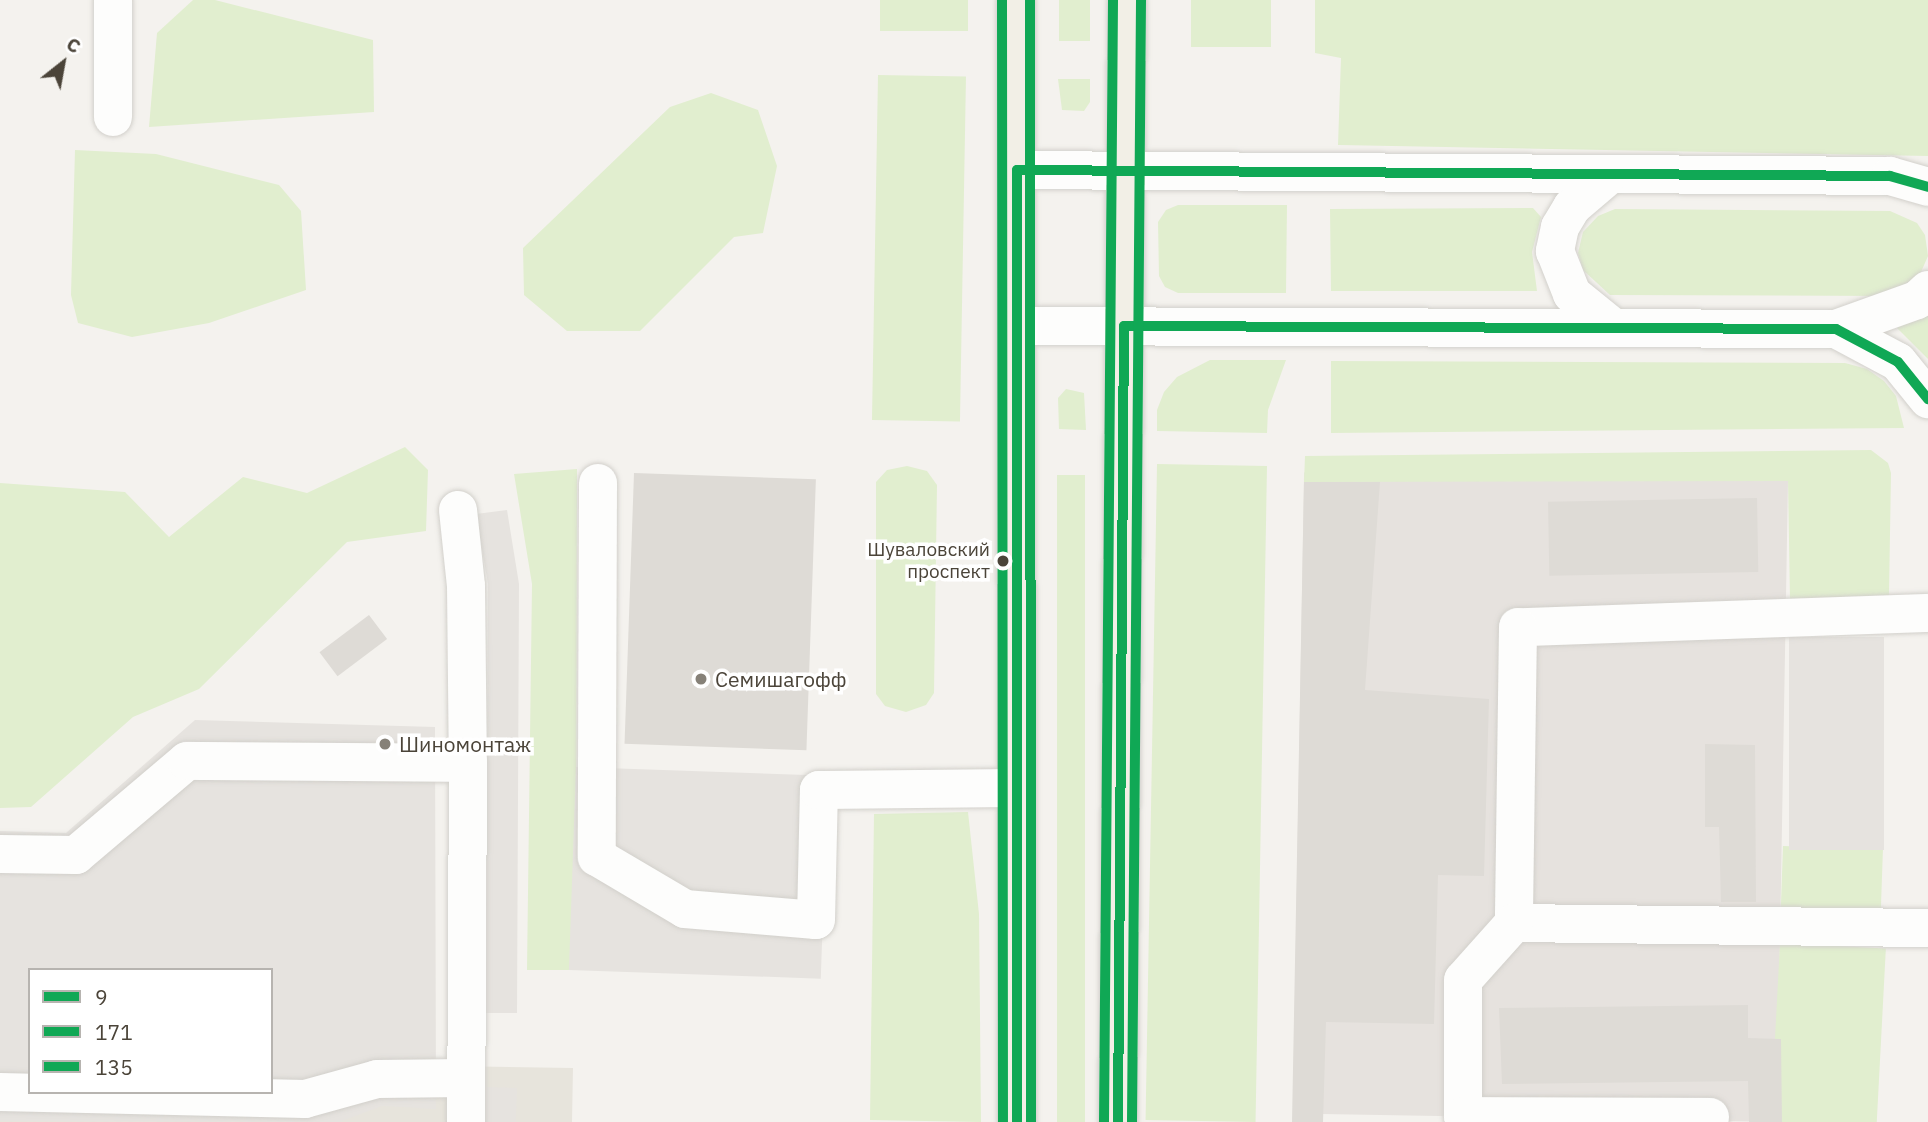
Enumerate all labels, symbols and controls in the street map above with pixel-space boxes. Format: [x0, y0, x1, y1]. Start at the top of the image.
north arrow [28, 28, 98, 98]
text: С [62, 32, 85, 58]
place label: Шуваловский проспект [867, 539, 990, 583]
marker: Шуваловский проспект [996, 554, 1010, 568]
place label: Семишагофф [715, 666, 847, 692]
marker: Семишагофф [693, 671, 709, 687]
place label: Шиномонтаж [399, 731, 531, 757]
marker: Шиномонтаж [377, 736, 393, 752]
legend [28, 968, 273, 1094]
text: 9 [95, 983, 108, 1011]
text: 171 [95, 1018, 133, 1046]
text: 135 [95, 1053, 133, 1081]

